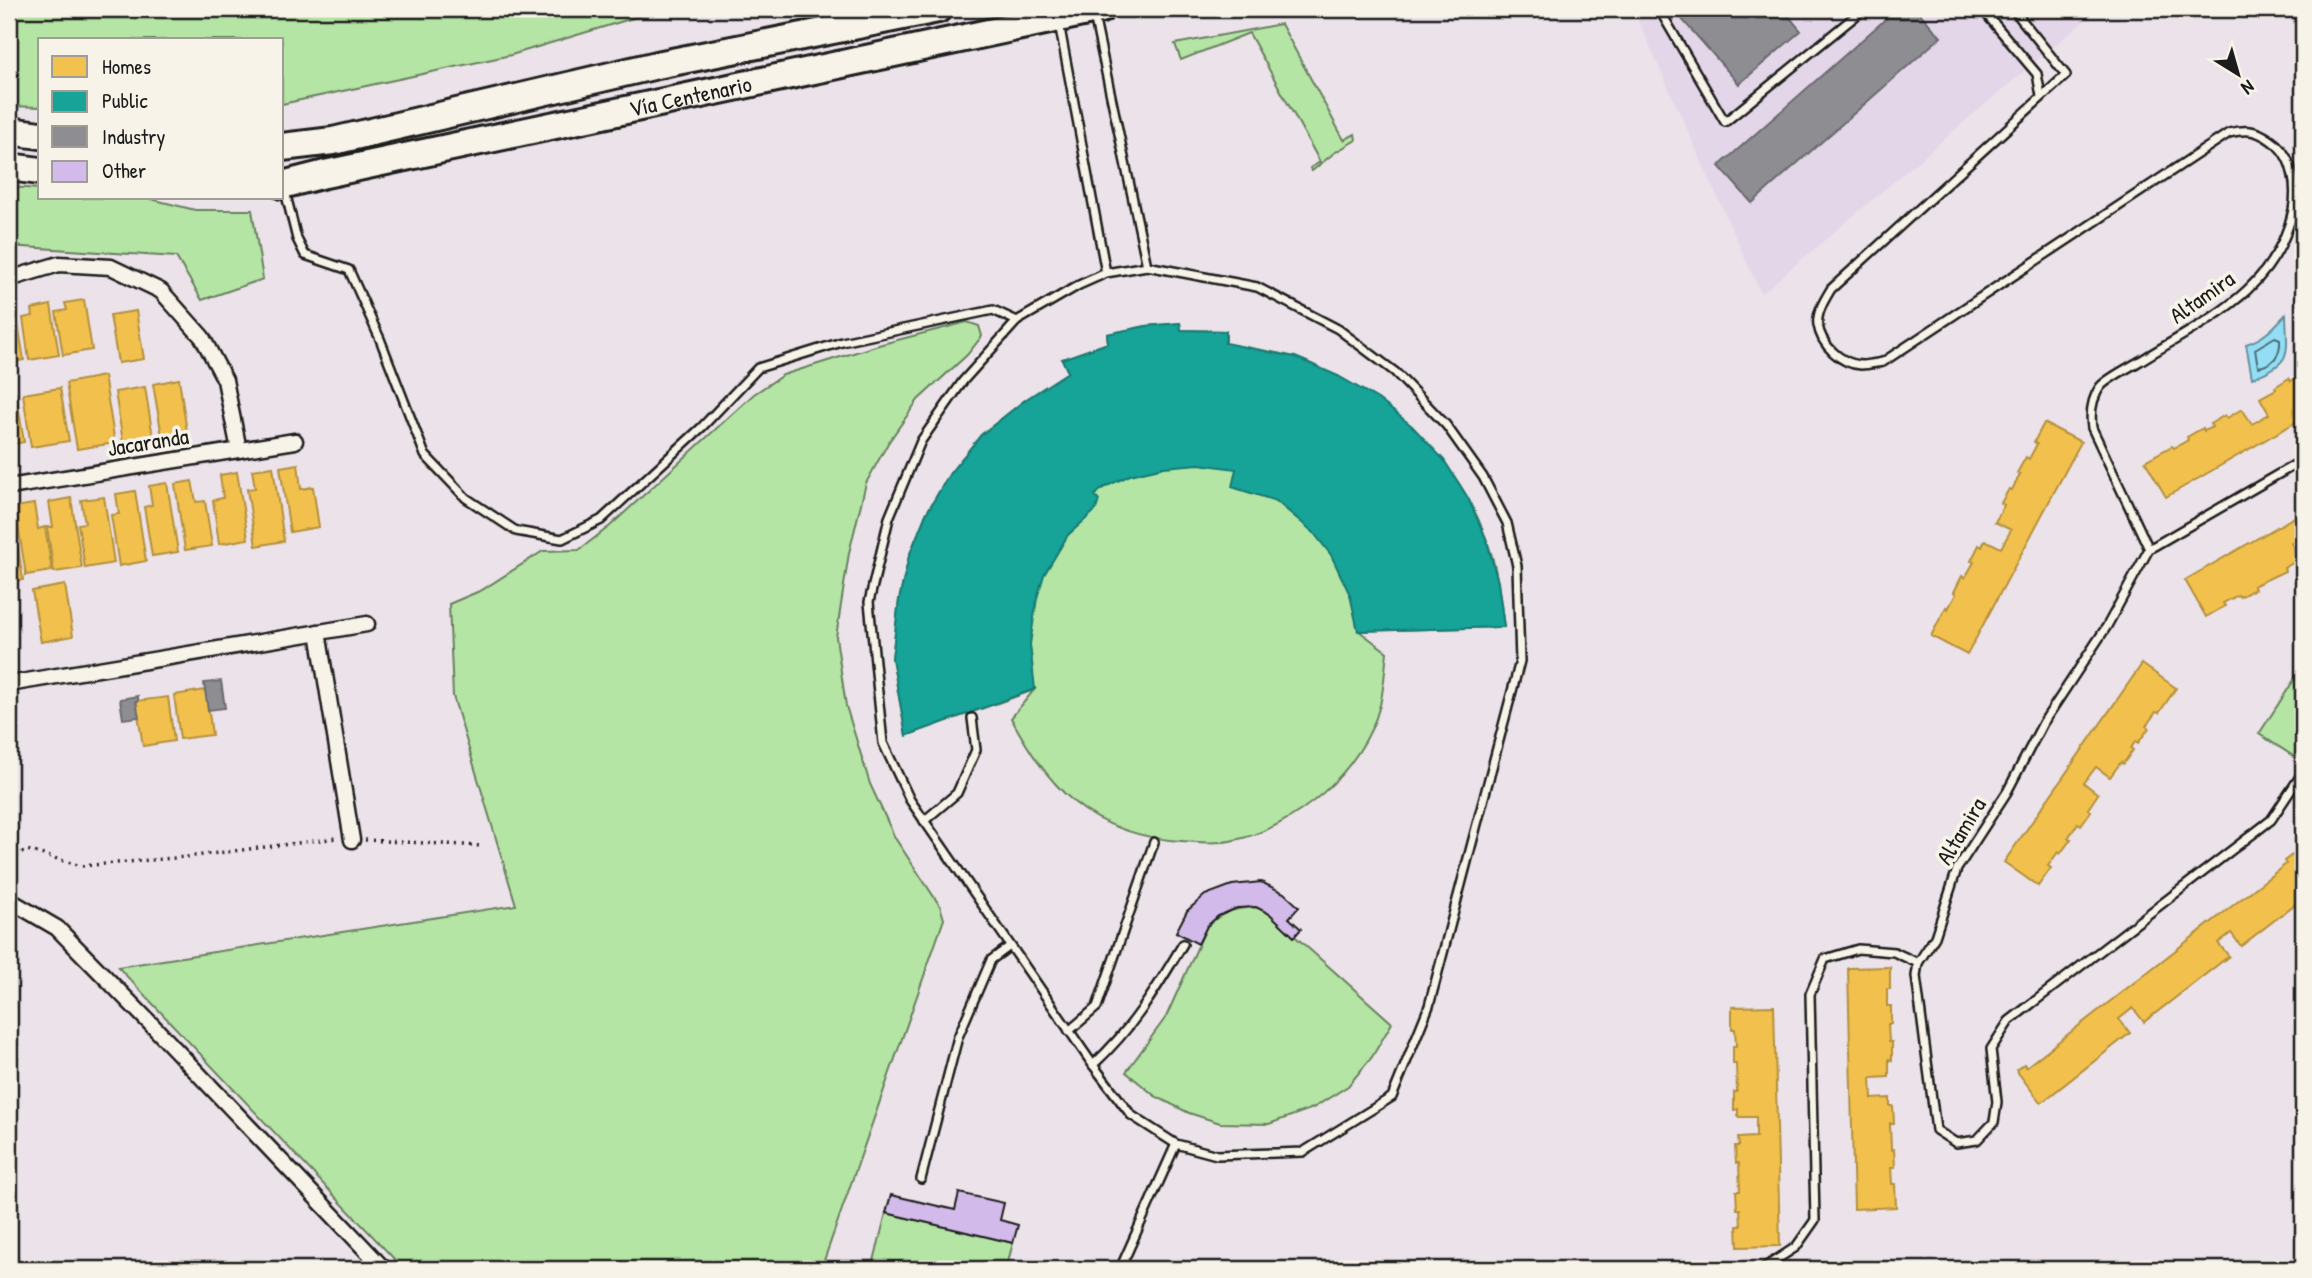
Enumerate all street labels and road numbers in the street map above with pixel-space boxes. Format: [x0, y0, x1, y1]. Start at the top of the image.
street label: Vía Centenario [626, 68, 754, 124]
street label: Altamira [2163, 263, 2240, 330]
street label: Jacaranda [105, 420, 191, 463]
street label: Altamira [1929, 791, 1993, 870]

